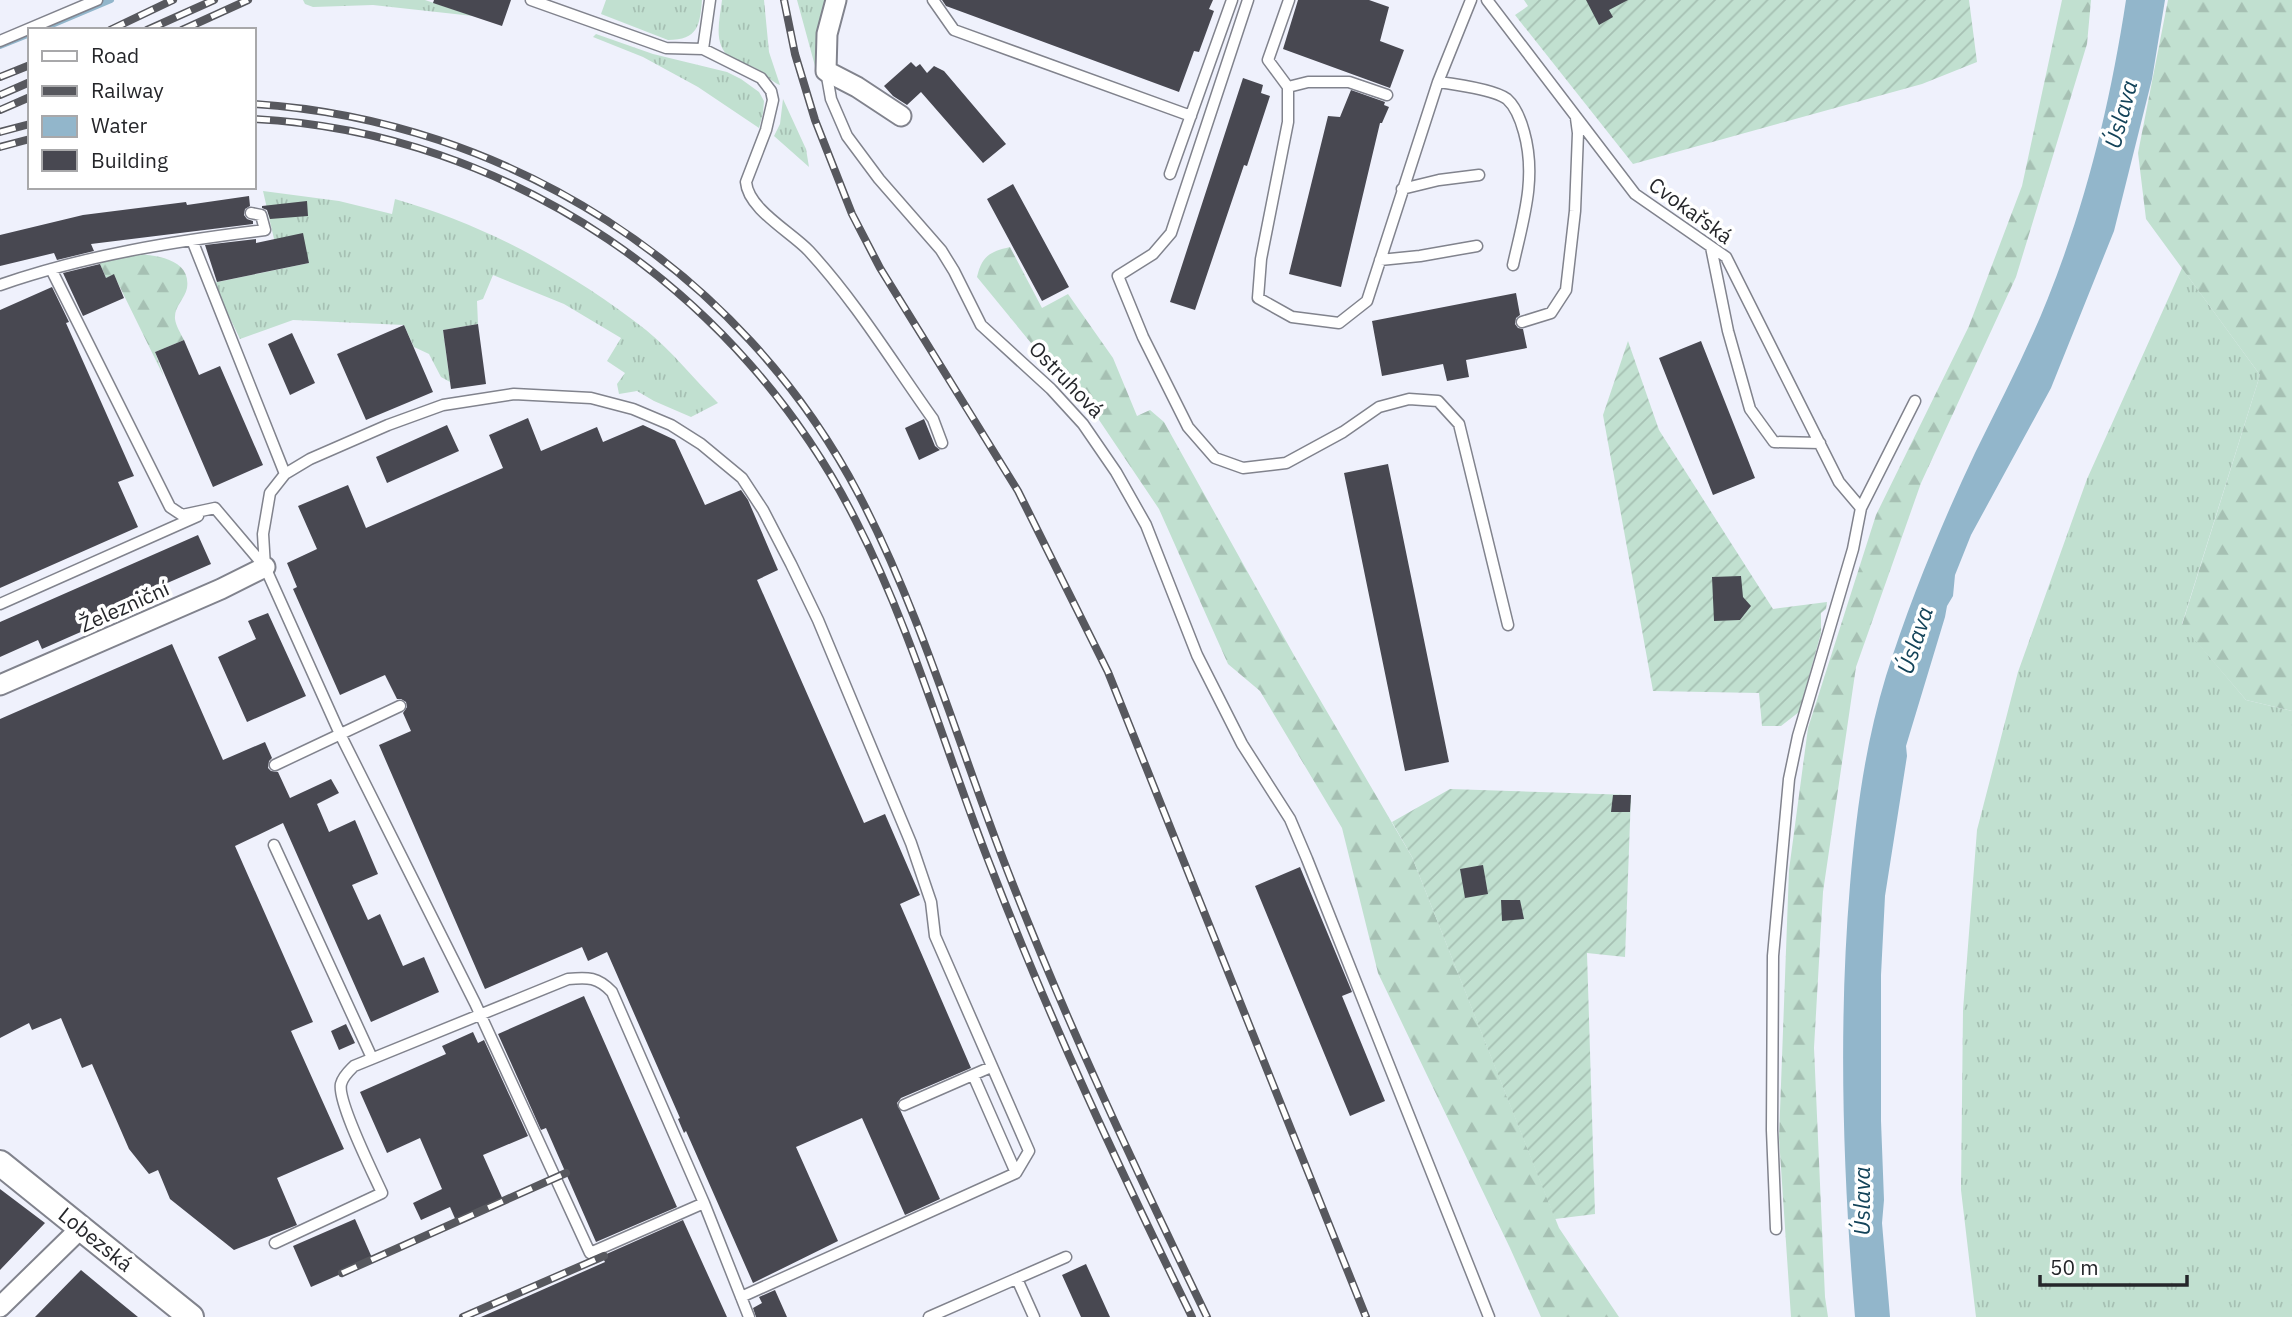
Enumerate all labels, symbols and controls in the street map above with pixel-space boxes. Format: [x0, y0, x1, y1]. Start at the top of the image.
legend [28, 28, 256, 189]
text: Road [91, 41, 139, 69]
text: Railway [91, 76, 164, 104]
water label: Úslava [2097, 77, 2143, 151]
text: Water [91, 111, 148, 139]
text: Building [91, 146, 168, 174]
street label: Cvokařská [1643, 170, 1739, 250]
street label: Ostruhová [1023, 334, 1111, 424]
street label: Železniční [75, 574, 173, 638]
water label: Úslava [1889, 602, 1939, 678]
water label: Úslava [1846, 1166, 1876, 1236]
street label: Lobezská [53, 1200, 139, 1278]
scale bar [2040, 1244, 2187, 1288]
text: 50 m [2050, 1253, 2099, 1281]

